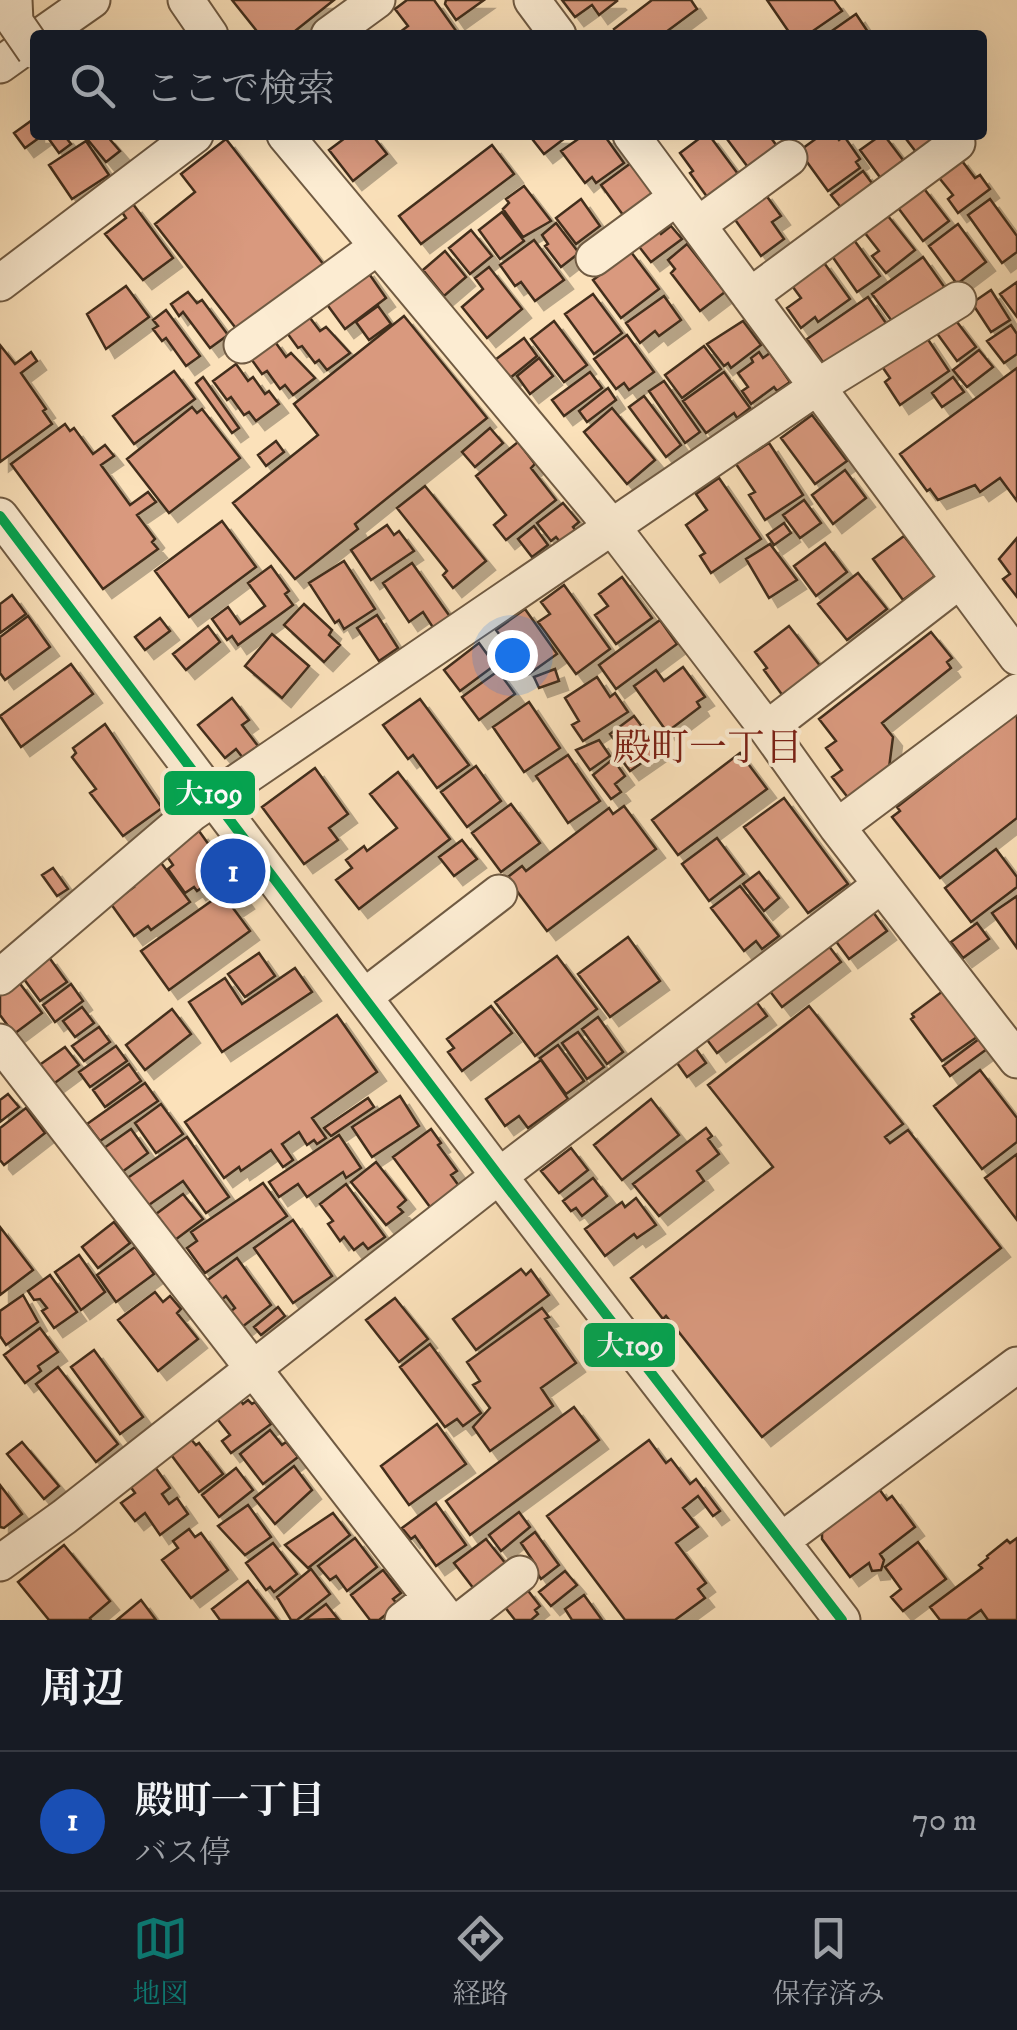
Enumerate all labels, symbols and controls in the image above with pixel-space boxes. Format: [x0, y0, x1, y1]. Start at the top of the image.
search box [30, 30, 987, 140]
icon: search [65, 58, 120, 113]
text: ここで検索 [145, 66, 335, 114]
your location [487, 630, 538, 681]
district label: 殿町一丁目 [613, 725, 803, 773]
line badge: 大109 [162, 769, 257, 817]
text: 大109 [175, 777, 243, 812]
pin: 1 [200, 834, 266, 908]
line badge: 大109 [582, 1321, 677, 1369]
text: 大109 [596, 1329, 664, 1364]
text: 周辺 [40, 1664, 124, 1716]
text: 殿町一丁目 [135, 1778, 325, 1826]
text: 1 [67, 1801, 78, 1841]
text: 70 m [912, 1801, 977, 1841]
text: バス停 [135, 1834, 231, 1874]
tab: 地図 [132, 1911, 188, 2012]
tab: 経路 [452, 1911, 509, 2012]
tab: 保存済み [773, 1911, 885, 2012]

